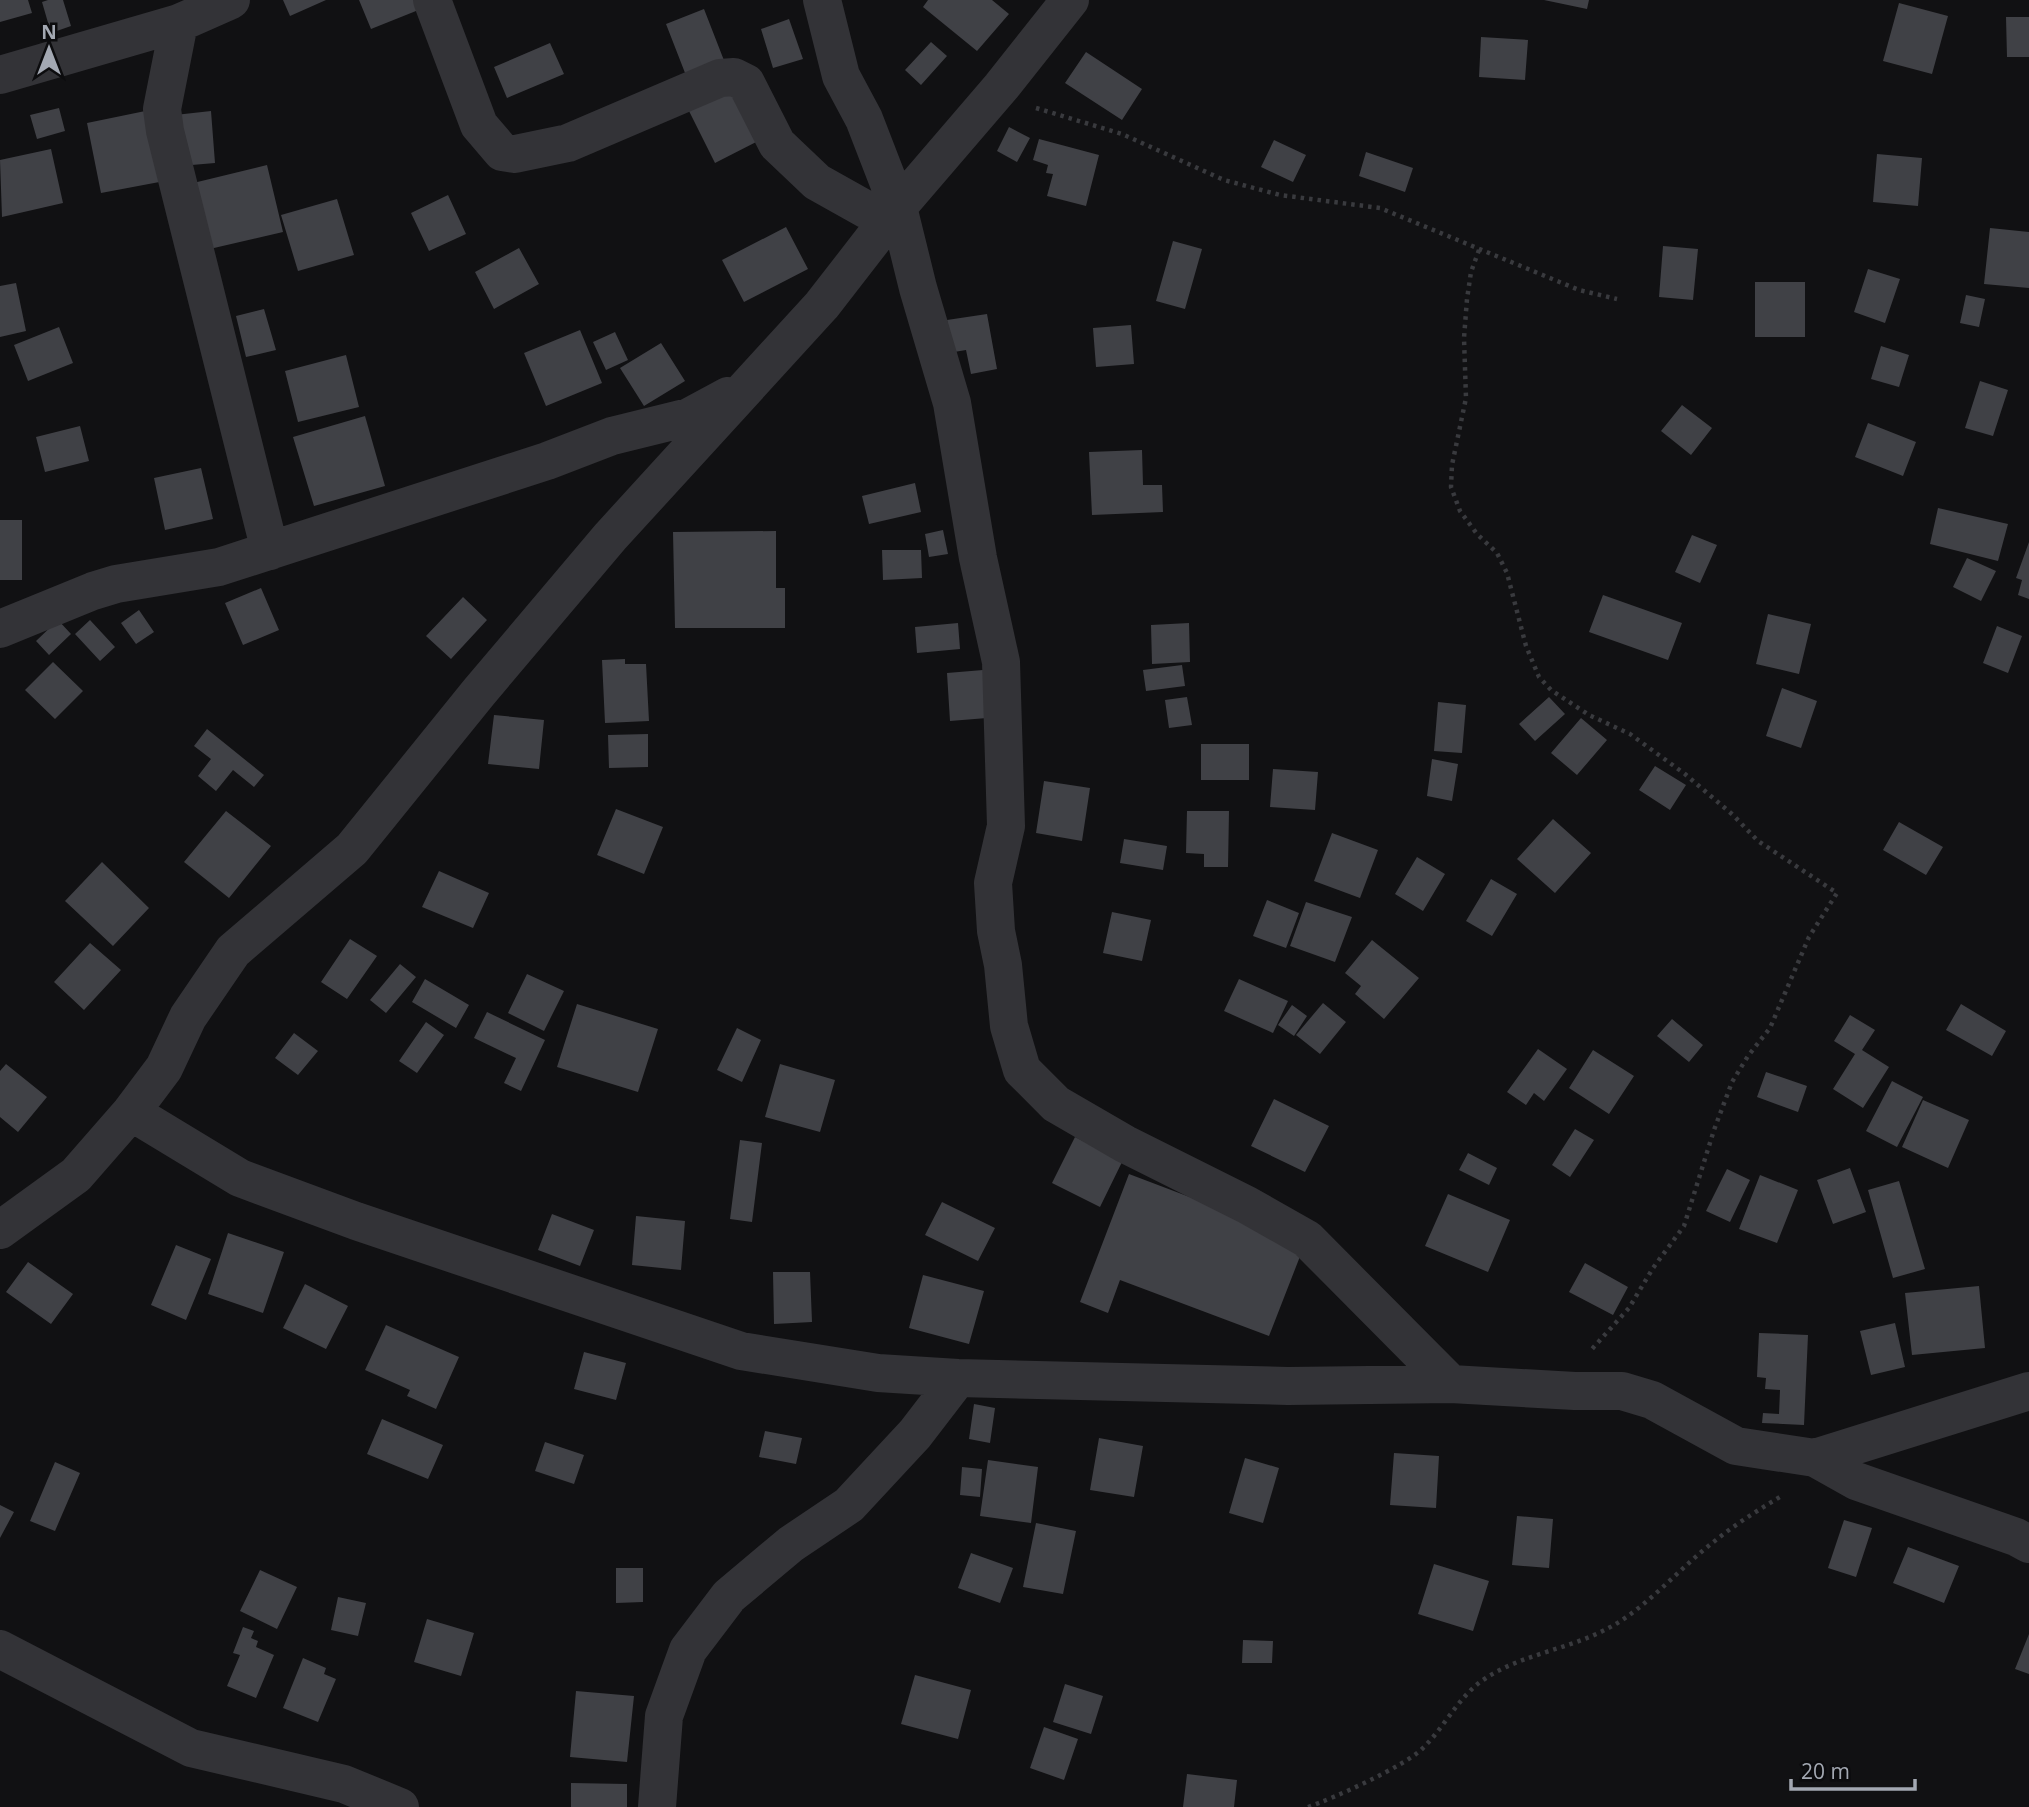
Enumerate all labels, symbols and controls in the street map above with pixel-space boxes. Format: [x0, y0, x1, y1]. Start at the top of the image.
north arrow [14, 14, 84, 84]
text: N [41, 19, 57, 45]
scale bar [1791, 1748, 1915, 1792]
text: 20 m [1801, 1757, 1850, 1785]

